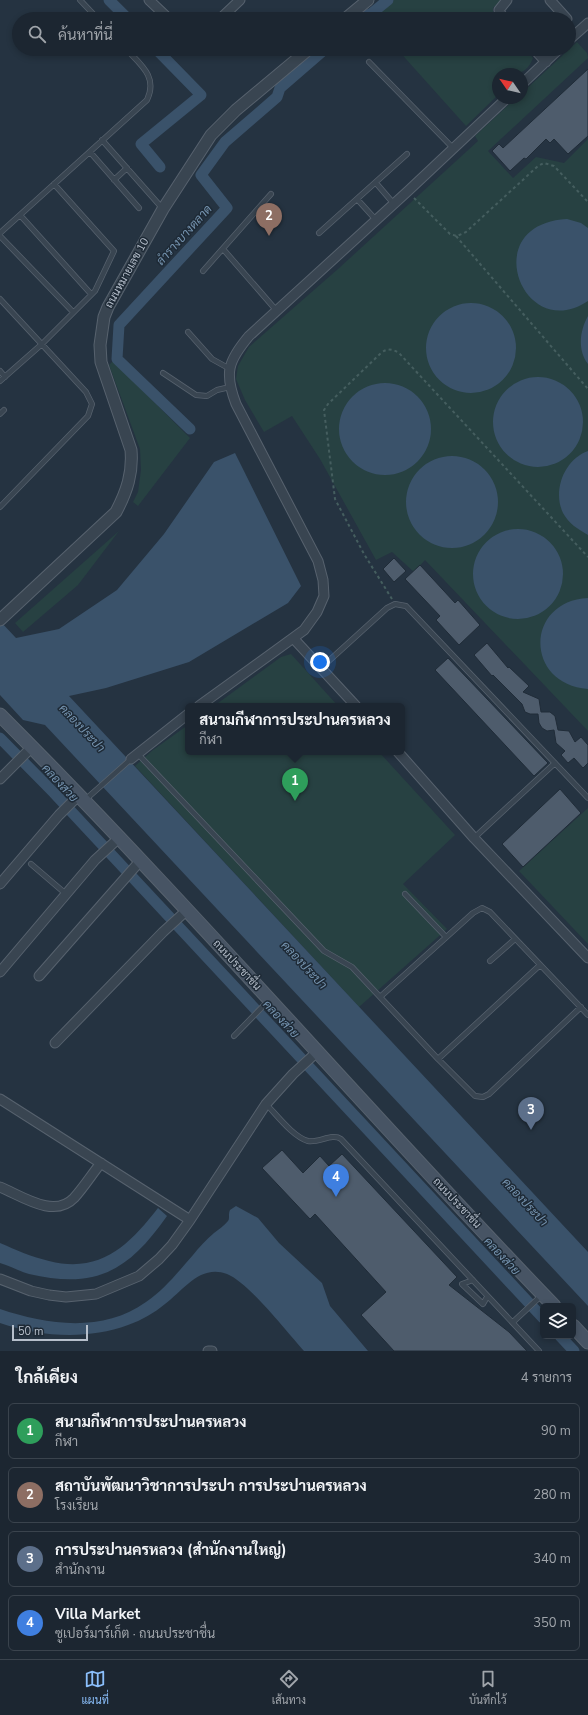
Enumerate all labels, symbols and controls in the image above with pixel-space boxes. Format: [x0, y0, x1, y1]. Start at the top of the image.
search box [12, 12, 576, 56]
icon: search [26, 23, 48, 45]
text: ค้นหาที่นี่ [58, 25, 113, 45]
north arrow [492, 68, 528, 104]
water label: ลำรางบางตลาด [153, 201, 215, 269]
pin: 2 [256, 203, 282, 236]
street label: ถนนหมายเลข 10 [101, 235, 153, 311]
your location [310, 652, 330, 672]
water label: คลองประปา [56, 700, 109, 756]
popup [185, 703, 405, 755]
text: สนามกีฬาการประปานครหลวง [199, 710, 391, 730]
text: กีฬา [199, 731, 222, 749]
water label: คลองส่วย [38, 760, 82, 806]
pin: 1 [282, 768, 308, 801]
street label: ถนนประชาชื่น [210, 934, 267, 994]
water label: คลองประปา [278, 937, 331, 993]
water label: คลองส่วย [259, 996, 303, 1042]
pin: 3 [518, 1097, 544, 1130]
pin: 4 [323, 1164, 349, 1197]
street label: ถนนประชาชื่น [430, 1172, 487, 1232]
water label: คลองประปา [499, 1174, 552, 1230]
water label: คลองส่วย [480, 1233, 524, 1279]
map controls [540, 1303, 576, 1339]
button: layers [540, 1303, 576, 1339]
scale bar [12, 1323, 88, 1342]
text: 50 m [18, 1324, 43, 1339]
text: ใกล้เคียง [16, 1366, 78, 1389]
text: 4 รายการ [521, 1369, 572, 1387]
text: สนามกีฬาการประปานครหลวง [55, 1412, 247, 1432]
text: 1 [26, 1422, 34, 1440]
text: 90 m [541, 1422, 571, 1440]
text: กีฬา [55, 1433, 78, 1451]
text: สถาบันพัฒนาวิชาการประปา การประปานครหลวง [55, 1476, 367, 1496]
text: 2 [26, 1486, 34, 1504]
text: 280 m [533, 1486, 571, 1504]
text: โรงเรียน [55, 1497, 98, 1515]
text: การประปานครหลวง (สำนักงานใหญ่) [55, 1540, 287, 1560]
text: 3 [26, 1550, 34, 1568]
text: 340 m [533, 1550, 571, 1568]
text: สำนักงาน [55, 1561, 105, 1579]
text: Villa Market [55, 1604, 140, 1624]
text: 4 [26, 1614, 34, 1632]
text: 350 m [533, 1614, 571, 1632]
text: ซูเปอร์มาร์เก็ต · ถนนประชาชื่น [55, 1625, 215, 1643]
tab: แผนที่ [81, 1668, 109, 1708]
tab: เส้นทาง [272, 1668, 306, 1708]
tab: บันทึกไว้ [469, 1668, 507, 1708]

